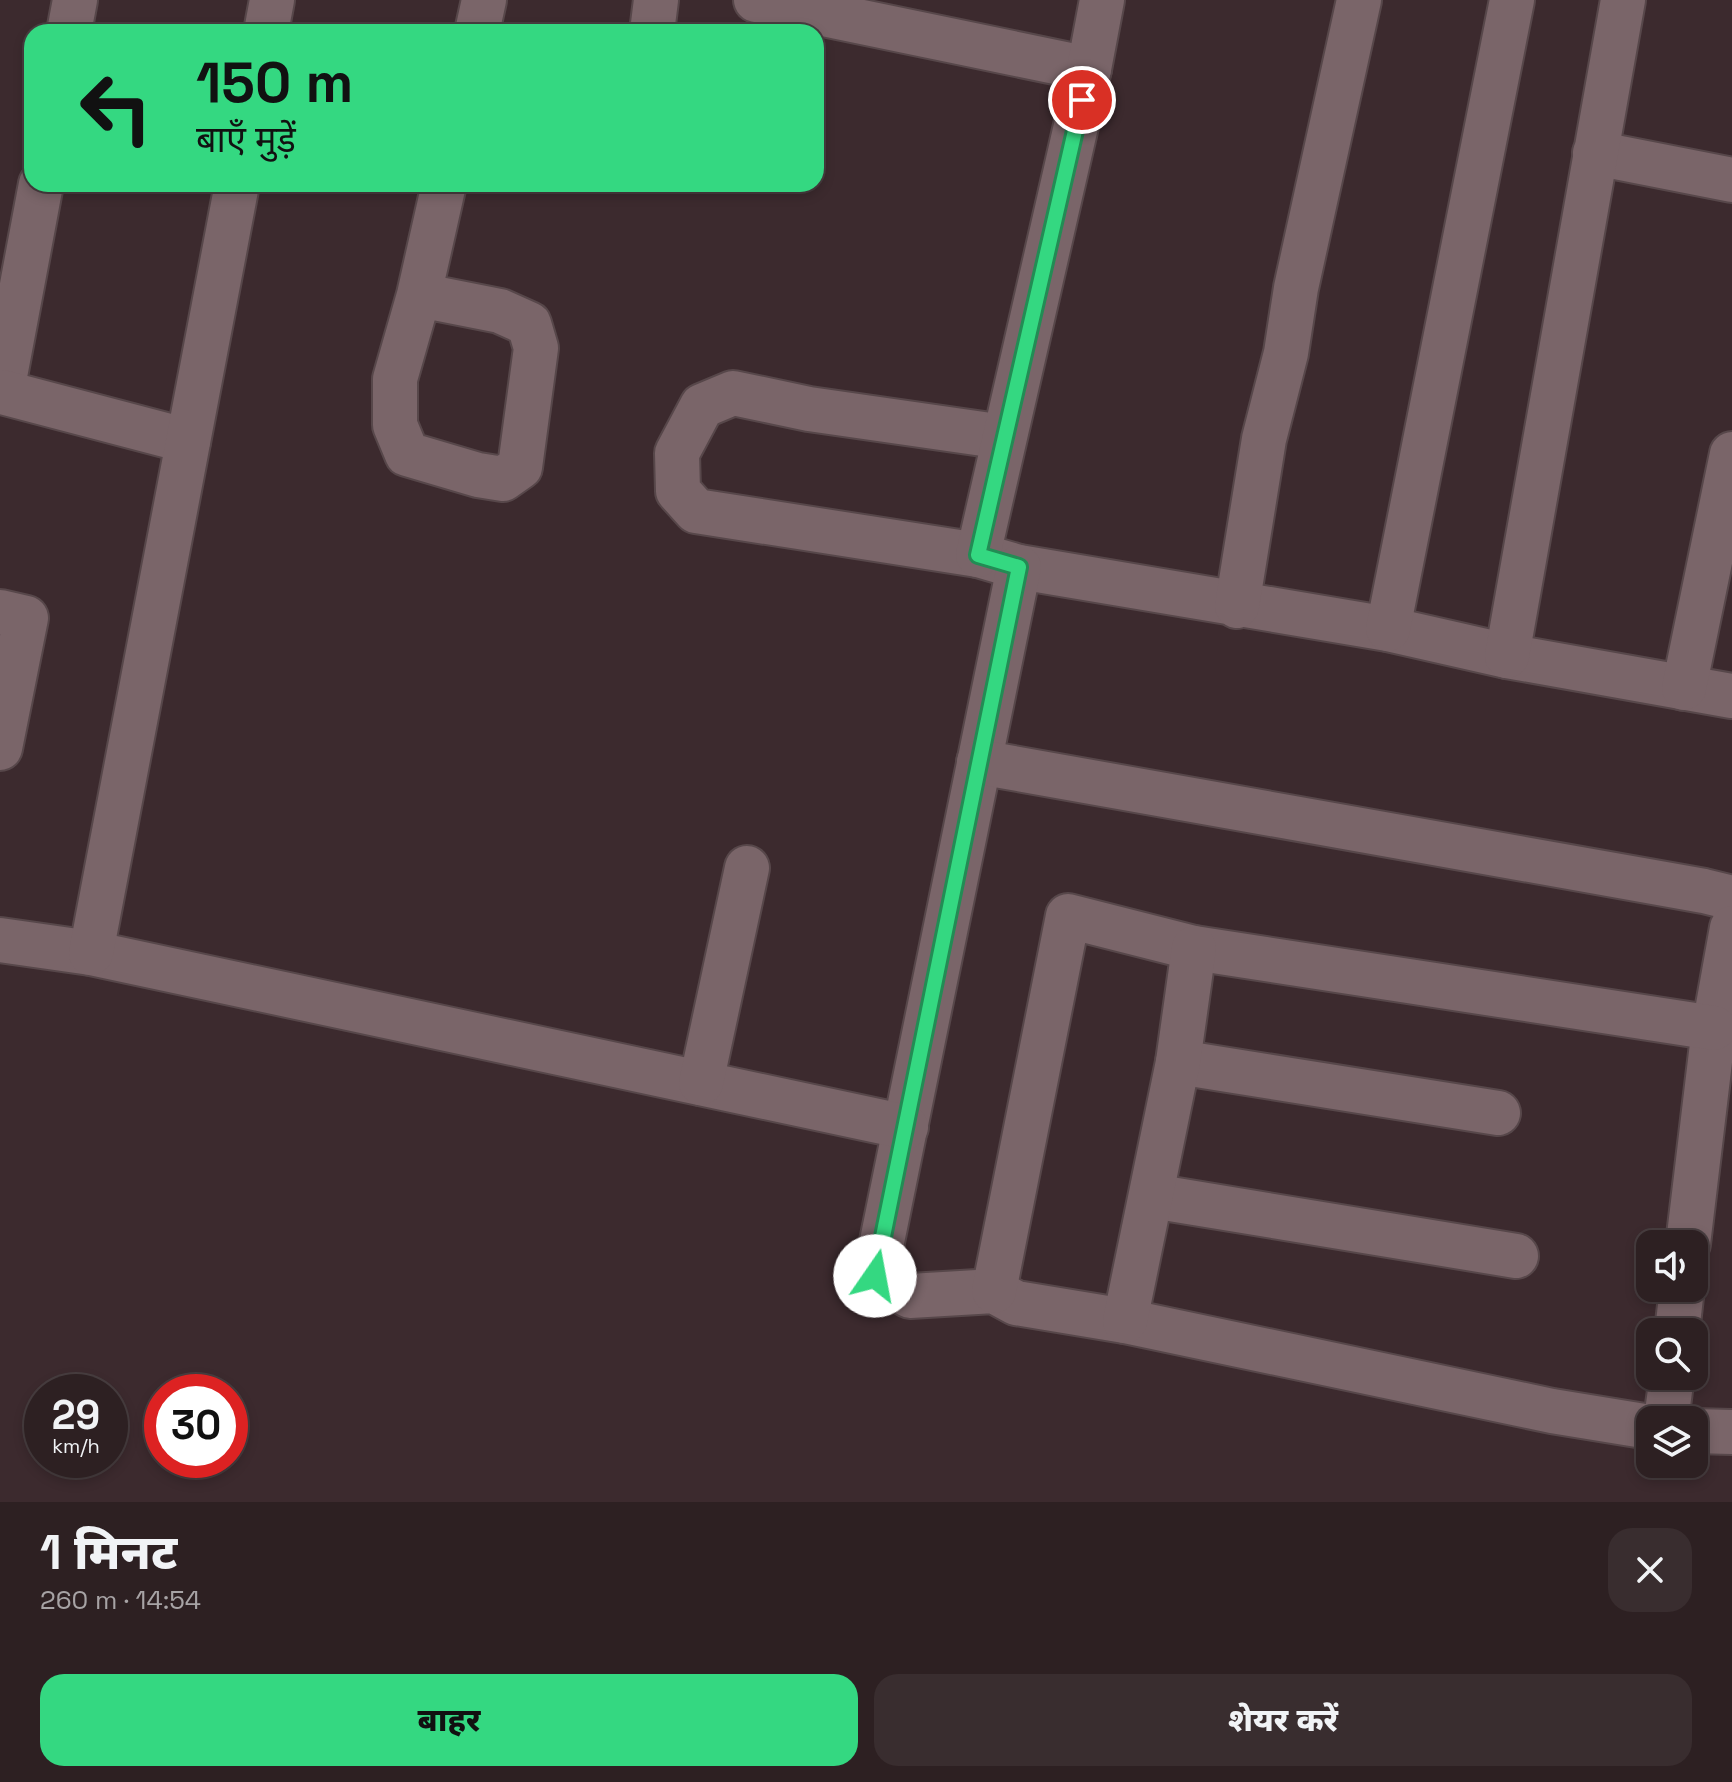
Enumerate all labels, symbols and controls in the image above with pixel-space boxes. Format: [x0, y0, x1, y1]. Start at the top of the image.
text: 150 m [196, 47, 353, 118]
icon: left [64, 56, 168, 160]
pin [1048, 66, 1116, 134]
icon: arrive [1060, 78, 1104, 122]
text: बाएँ मुड़ें [196, 117, 296, 163]
map controls [1636, 1230, 1708, 1478]
button: sound [1636, 1230, 1708, 1302]
position arrow [833, 1234, 917, 1318]
button: search [1636, 1318, 1708, 1390]
speed limit sign: 30 [144, 1374, 248, 1478]
text: 29 [52, 1390, 100, 1441]
button: layers [1636, 1406, 1708, 1478]
text: km/h [52, 1433, 100, 1459]
text: 1 मिनट [40, 1522, 177, 1583]
button: close [1608, 1528, 1692, 1612]
text: 260 m · 14:54 [40, 1583, 201, 1617]
button: बाहर [40, 1674, 858, 1766]
button: शेयर करें [874, 1674, 1692, 1766]

